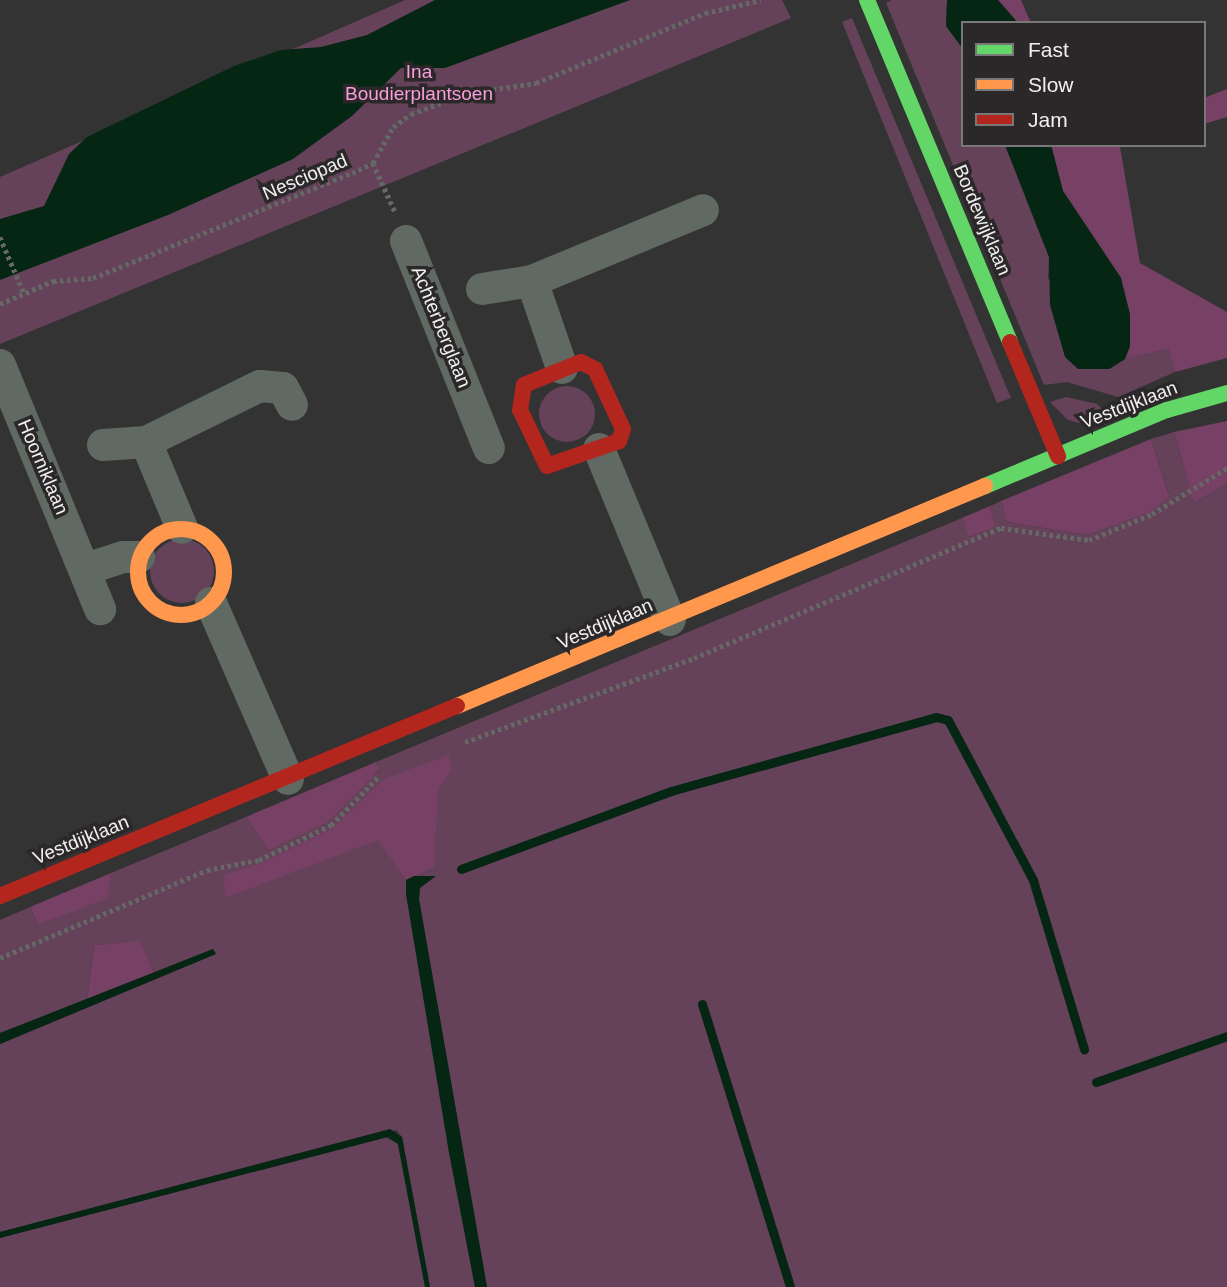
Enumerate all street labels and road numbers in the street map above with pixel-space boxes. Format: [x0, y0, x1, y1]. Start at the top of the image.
street label: Nesciopad [259, 149, 351, 205]
street label: Bordewijklaan [948, 161, 1016, 279]
street label: Achterberglaan [406, 263, 476, 391]
street label: Vestdijklaan [1078, 376, 1180, 434]
street label: Hoorniklaan [13, 416, 73, 518]
street label: Vestdijklaan [554, 594, 656, 654]
street label: Vestdijklaan [30, 810, 132, 870]

